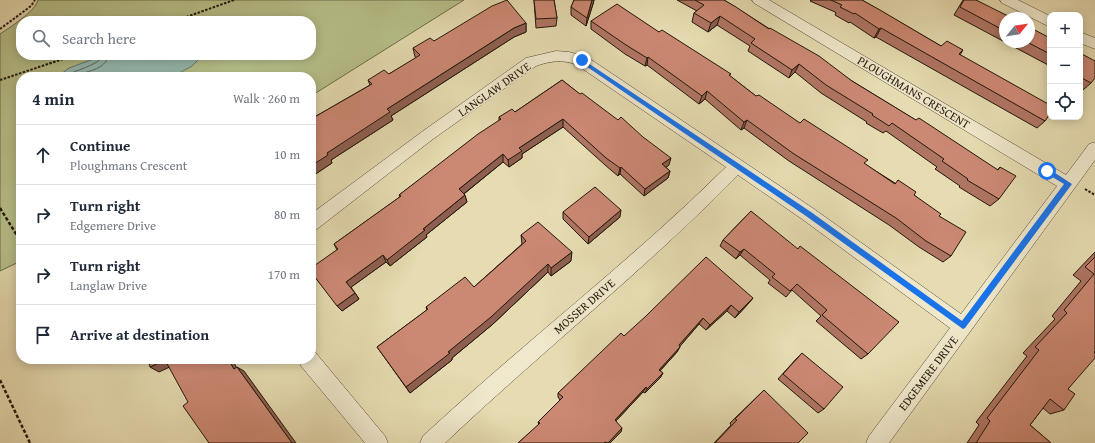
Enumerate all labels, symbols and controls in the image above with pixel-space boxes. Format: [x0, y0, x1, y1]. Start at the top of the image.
north arrow [999, 12, 1035, 48]
map controls [1047, 12, 1083, 120]
button: + [1047, 12, 1083, 48]
search box [16, 16, 316, 60]
icon: search [30, 27, 52, 49]
text: Search here [62, 28, 136, 49]
button: − [1047, 48, 1083, 84]
route end [573, 51, 591, 69]
street label: PLOUGHMANS CRESCENT [855, 52, 974, 133]
street label: LANGLAW DRIVE [454, 58, 534, 120]
button: locate [1047, 84, 1083, 120]
text: 4 min [32, 86, 74, 111]
text: Walk · 260 m [233, 89, 300, 108]
text: Continue [70, 135, 131, 156]
icon: ahead [32, 144, 54, 166]
text: 10 m [274, 145, 300, 164]
text: Ploughmans Crescent [70, 156, 187, 175]
route start [1038, 162, 1056, 180]
text: Turn right [70, 195, 141, 216]
icon: right [32, 204, 54, 226]
text: 80 m [274, 205, 300, 224]
text: Edgemere Drive [70, 216, 156, 235]
text: Turn right [70, 255, 141, 276]
icon: right [32, 264, 54, 286]
text: 170 m [268, 265, 300, 284]
street label: MOSSER DRIVE [550, 275, 618, 337]
text: Langlaw Drive [70, 276, 147, 295]
icon: arrive [32, 324, 54, 346]
text: Arrive at destination [70, 324, 209, 345]
street label: EDGEMERE DRIVE [894, 332, 962, 414]

